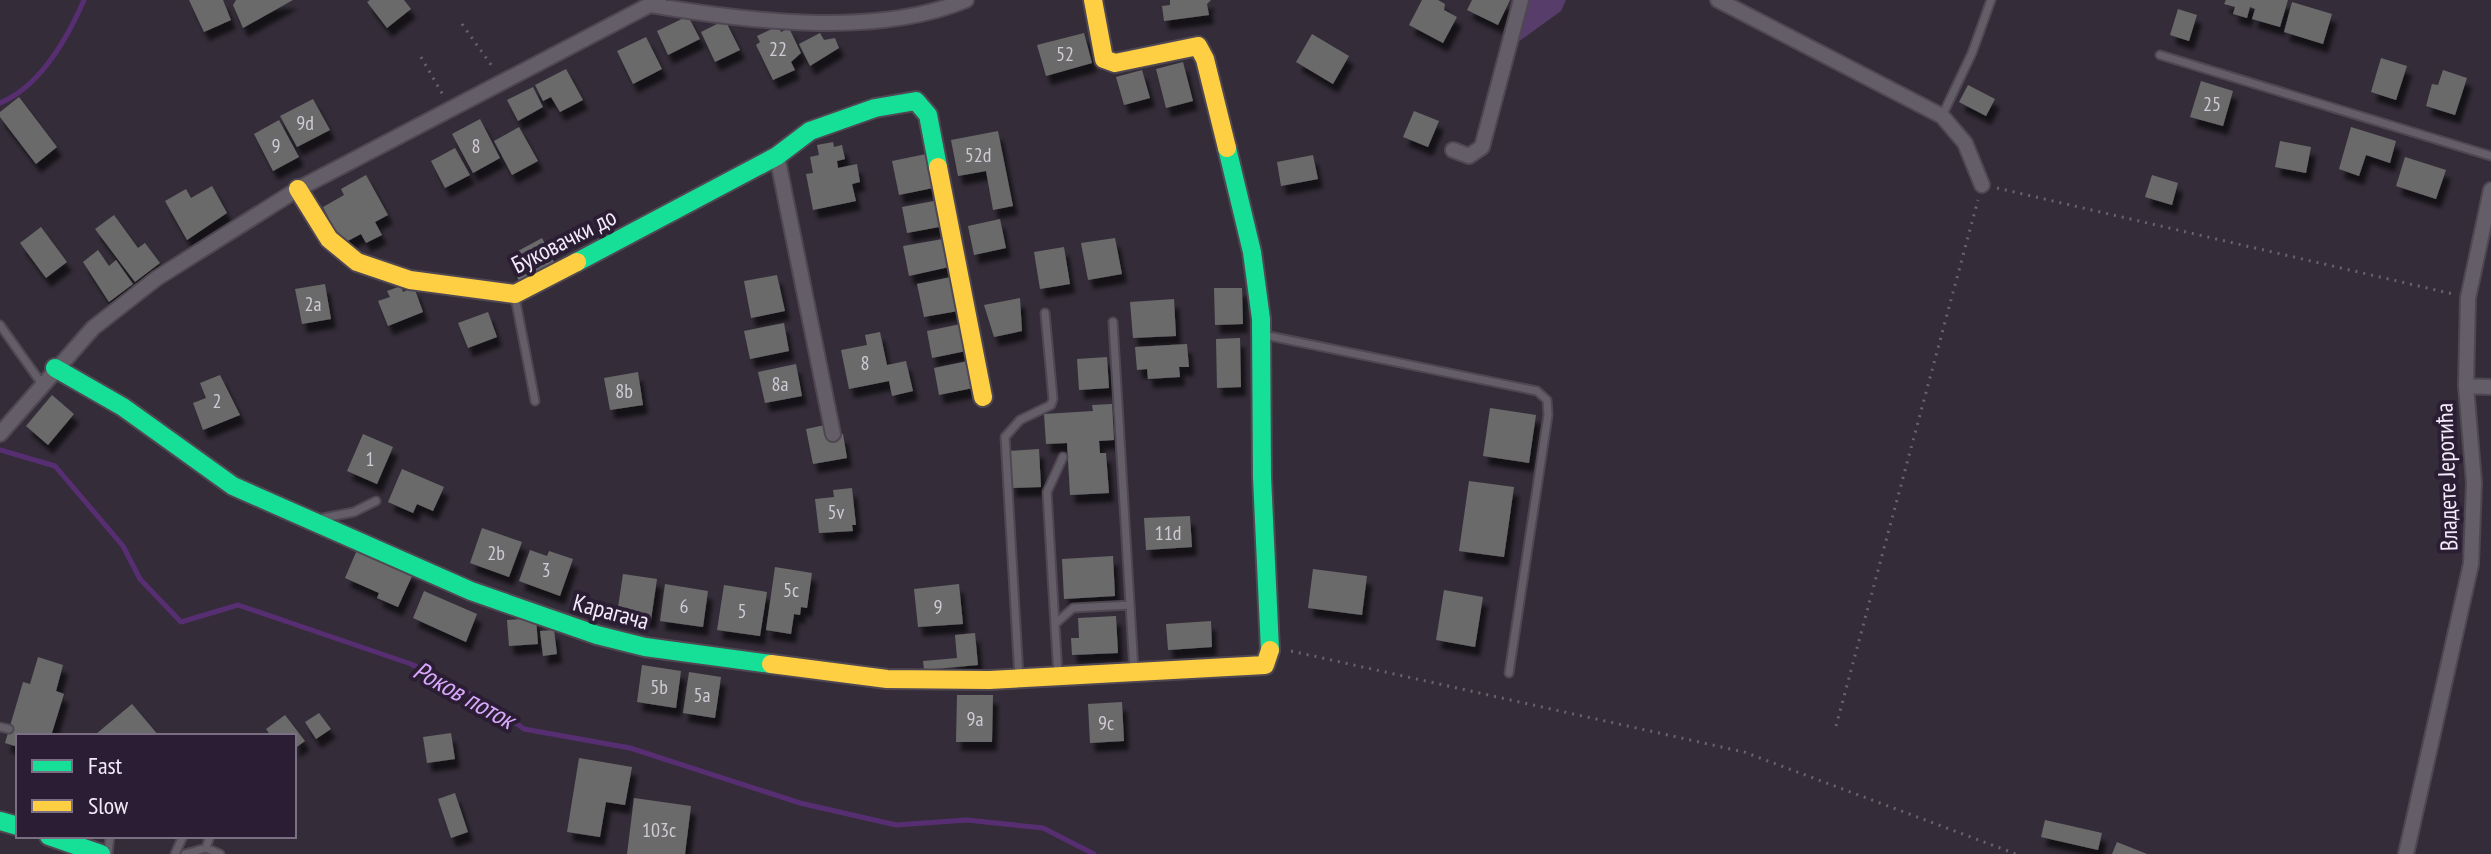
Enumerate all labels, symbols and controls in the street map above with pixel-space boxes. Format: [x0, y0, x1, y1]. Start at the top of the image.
house number: 22 [769, 36, 787, 62]
house number: 52 [1056, 41, 1074, 67]
house number: 25 [2203, 91, 2221, 117]
house number: 9d [296, 110, 314, 136]
house number: 9 [272, 133, 281, 159]
house number: 8 [472, 133, 481, 159]
house number: 52d [965, 142, 991, 168]
street label: Буковачки до [506, 201, 621, 280]
house number: 2a [305, 291, 322, 317]
house number: 8 [861, 350, 870, 376]
house number: 8a [772, 371, 789, 397]
house number: 8b [615, 378, 633, 404]
house number: 2 [213, 388, 222, 414]
street label: Владете Јеротића [2428, 402, 2465, 552]
house number: 1 [366, 446, 375, 472]
house number: 5v [828, 499, 845, 525]
house number: 11d [1155, 520, 1181, 546]
house number: 2b [487, 540, 505, 566]
house number: 3 [542, 557, 551, 583]
house number: 5c [783, 577, 799, 603]
street label: Карагача [570, 587, 652, 636]
house number: 6 [680, 593, 689, 619]
house number: 9 [934, 594, 943, 620]
house number: 5 [738, 598, 747, 624]
water label: Роков поток [408, 653, 523, 737]
house number: 5b [650, 674, 668, 700]
house number: 5a [694, 682, 711, 708]
house number: 9a [967, 706, 984, 732]
house number: 9c [1098, 710, 1114, 736]
legend [16, 734, 296, 838]
text: Fast [88, 750, 123, 781]
text: Slow [88, 790, 129, 821]
house number: 103c [642, 817, 676, 843]

